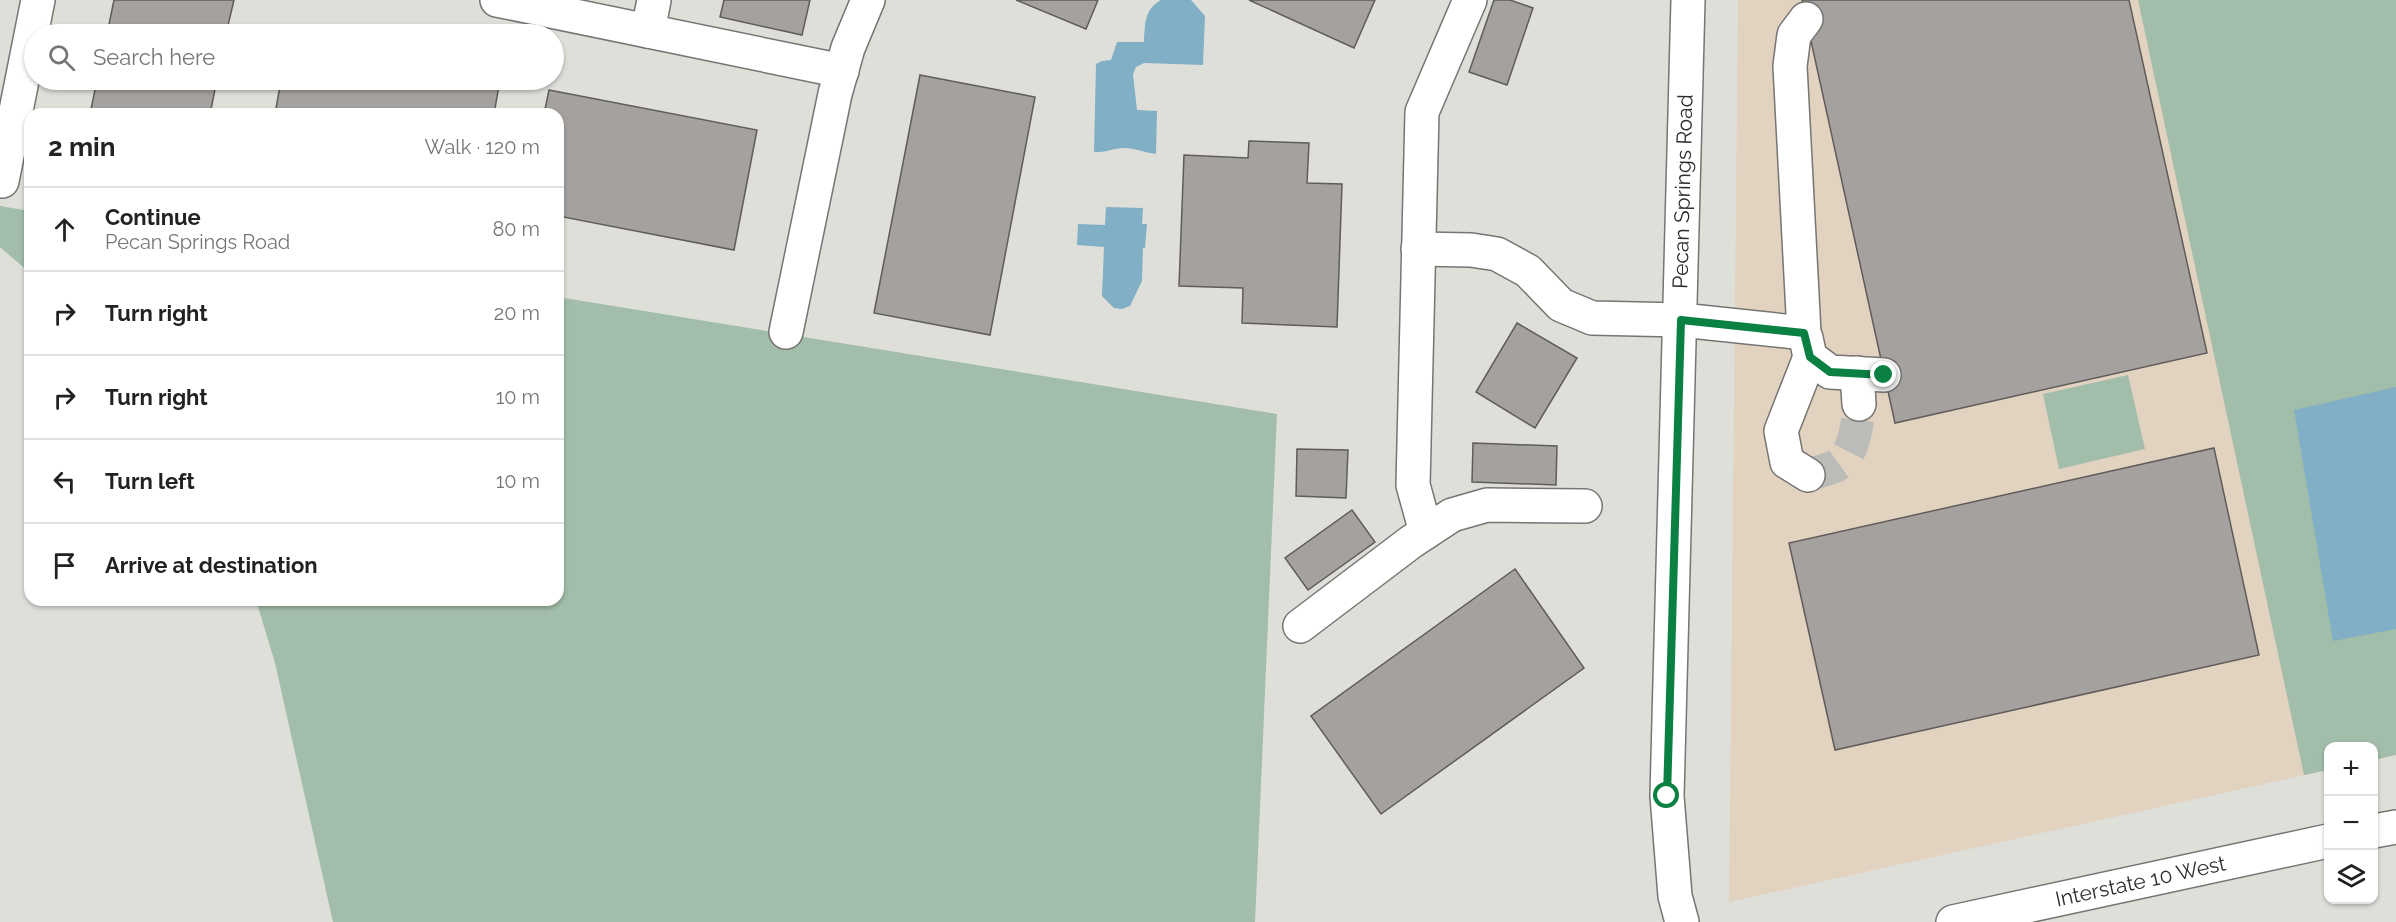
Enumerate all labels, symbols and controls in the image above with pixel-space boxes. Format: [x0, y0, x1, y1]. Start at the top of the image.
search box [24, 24, 564, 90]
icon: search [45, 41, 78, 74]
text: Search here [93, 44, 215, 70]
street label: Pecan Springs Road [1667, 94, 1698, 289]
text: 2 min [48, 132, 115, 162]
text: Walk · 120 m [425, 135, 540, 159]
text: Continue [105, 204, 201, 230]
icon: ahead [48, 213, 81, 246]
text: 80 m [492, 217, 540, 241]
text: Pecan Springs Road [105, 230, 290, 254]
icon: right [48, 297, 81, 330]
text: Turn right [105, 300, 208, 326]
text: 20 m [494, 301, 540, 325]
route end [1870, 361, 1896, 387]
icon: right [48, 381, 81, 414]
text: Turn right [105, 384, 208, 410]
text: 10 m [496, 385, 540, 409]
icon: left [48, 465, 81, 498]
text: Turn left [105, 468, 195, 494]
text: 10 m [496, 469, 540, 493]
icon: arrive [48, 549, 81, 582]
text: Arrive at destination [105, 552, 318, 578]
map controls [2324, 742, 2378, 904]
button: + [2324, 742, 2378, 796]
route start [1653, 782, 1679, 808]
button: − [2324, 796, 2378, 850]
street label: Interstate 10 West [2053, 850, 2228, 912]
button: layers [2324, 850, 2378, 904]

